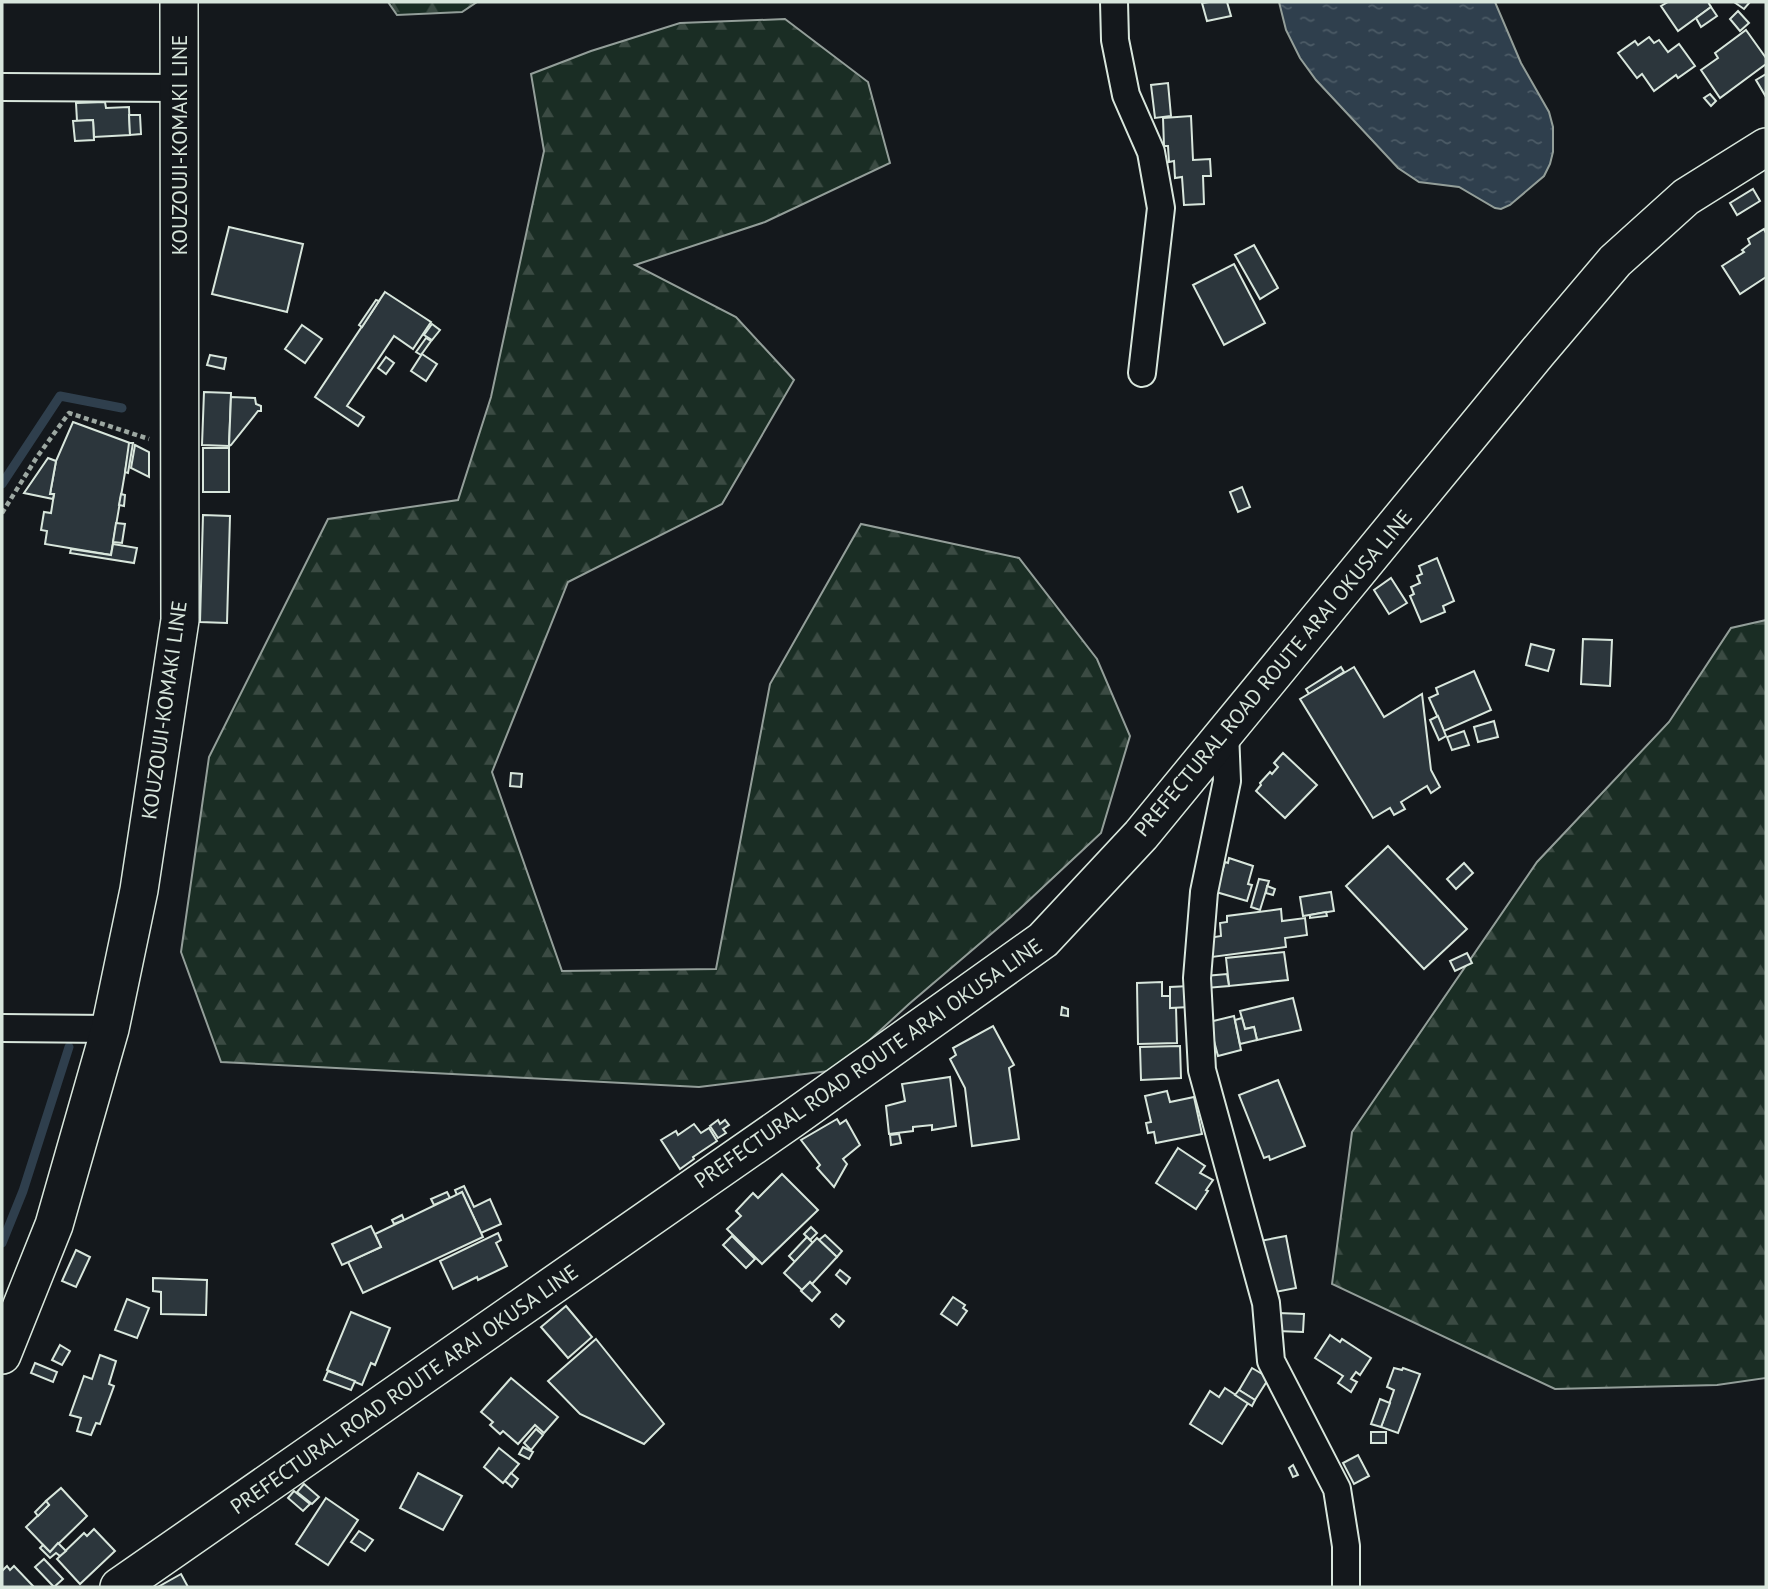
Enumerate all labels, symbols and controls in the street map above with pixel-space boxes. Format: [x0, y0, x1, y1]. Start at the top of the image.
street label: KOUZOUJI-KOMAKI LINE [166, 35, 193, 255]
street label: PREFECTURAL ROAD ROUTE ARAI OKUSA LINE [1128, 504, 1418, 842]
street label: KOUZOUJI-KOMAKI LINE [135, 599, 193, 821]
street label: PREFECTURAL ROAD ROUTE ARAI OKUSA LINE [689, 932, 1047, 1194]
street label: PREFECTURAL ROAD ROUTE ARAI OKUSA LINE [225, 1258, 583, 1520]

